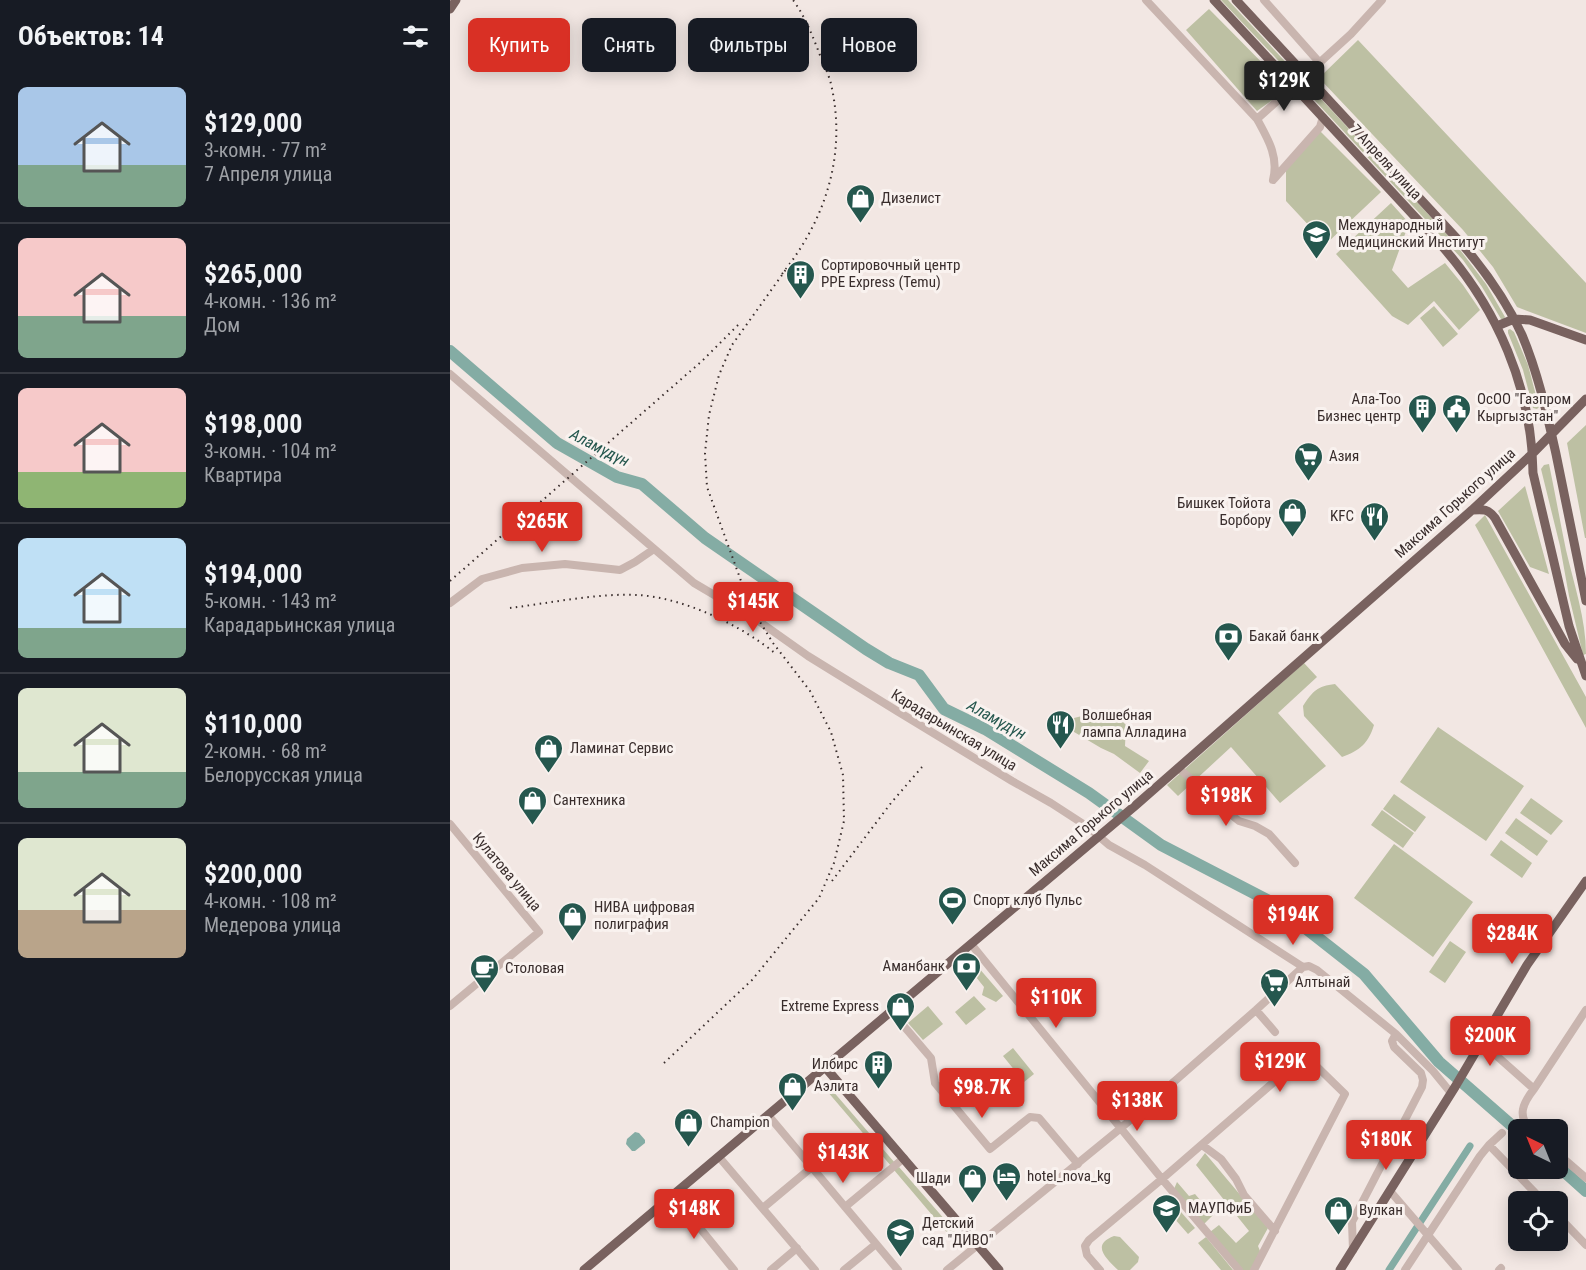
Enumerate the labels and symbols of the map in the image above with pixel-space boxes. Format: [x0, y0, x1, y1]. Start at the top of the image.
pin: $129K [1242, 61, 1326, 112]
street label: 7 Апреля улица [1347, 121, 1425, 203]
shop icon: Дизелист [844, 182, 876, 224]
place label: Дизелист [881, 189, 941, 207]
place label: Международный Медицинский Институт [1338, 216, 1485, 251]
school or university icon: Международный Медицинский Институт [1301, 218, 1333, 260]
place label: Сортировочный центр PPE Express (Temu) [821, 256, 960, 291]
building icon: Сортировочный центр PPE Express (Temu) [784, 258, 816, 300]
place label: Ала-Тоо Бизнес центр [1317, 390, 1401, 425]
place label: ОсОО "Газпром Кыргызстан" [1477, 390, 1571, 425]
building icon: Ала-Тоо Бизнес центр [1406, 392, 1438, 434]
public building icon: ОсОО "Газпром Кыргызстан" [1440, 392, 1472, 434]
water label: Аламүдүн [566, 424, 633, 470]
supermarket icon: Азия [1292, 440, 1324, 482]
street label: Максима Горького улица [1391, 444, 1519, 562]
place label: Азия [1329, 447, 1359, 465]
place label: Бишкек Тойота Борбору [1177, 494, 1271, 529]
shop icon: Бишкек Тойота Борбору [1276, 496, 1308, 538]
restaurant icon: KFC [1359, 500, 1391, 542]
pin: $265K [500, 502, 584, 553]
place label: KFC [1330, 507, 1354, 525]
pin: $145K [711, 582, 795, 633]
bank icon: Бакай банк [1212, 620, 1244, 662]
place label: Бакай банк [1249, 627, 1319, 645]
street label: Карадарьинская улица [888, 685, 1020, 775]
water label: Аламүдүн [963, 695, 1029, 743]
place label: Волшебная лампа Алладина [1082, 706, 1187, 741]
restaurant icon: Волшебная лампа Алладина [1045, 708, 1077, 750]
shop icon: Ламинат Сервис [533, 732, 565, 774]
place label: Ламинат Сервис [570, 739, 673, 757]
street label: Максима Горького улица [1026, 766, 1156, 880]
pin: $198K [1184, 776, 1268, 827]
shop icon: Сантехника [516, 784, 548, 826]
place label: Сантехника [553, 791, 625, 809]
street label: Кулатова улица [469, 829, 545, 915]
sports icon: Спорт клуб Пульс [936, 884, 968, 926]
place label: Спорт клуб Пульс [973, 891, 1082, 909]
pin: $194K [1251, 895, 1335, 946]
place label: НИВА цифровая полиграфия [594, 898, 695, 933]
shop icon: НИВА цифровая полиграфия [557, 900, 589, 942]
pin: $284K [1470, 914, 1554, 965]
bank icon: Аманбанк [950, 950, 982, 992]
cafe icon: Столовая [468, 952, 500, 994]
place label: Аманбанк [883, 957, 945, 975]
place label: Столовая [505, 959, 564, 977]
supermarket icon: Алтынай [1258, 966, 1290, 1008]
place label: Алтынай [1295, 973, 1350, 991]
pin: $110K [1014, 978, 1098, 1029]
shop icon: Extreme Express [884, 990, 916, 1032]
place label: Extreme Express [781, 997, 879, 1015]
pin: $200K [1448, 1016, 1532, 1067]
pin: $129K [1238, 1042, 1322, 1093]
building icon: Илбирс [863, 1048, 895, 1090]
place label: Илбирс [812, 1055, 858, 1073]
pin: $98.7K [933, 1068, 1031, 1119]
shop icon: Аэлита [777, 1070, 809, 1112]
place label: Аэлита [814, 1077, 858, 1095]
pin: $138K [1095, 1081, 1179, 1132]
shop icon: Champion [673, 1106, 705, 1148]
place label: Champion [710, 1113, 770, 1131]
north arrow [1508, 1119, 1568, 1179]
pin: $180K [1344, 1120, 1428, 1171]
pin: $143K [801, 1133, 885, 1184]
hotel icon: hotel_nova_kg [990, 1160, 1022, 1202]
shop icon: Шади [956, 1162, 988, 1204]
place label: hotel_nova_kg [1027, 1167, 1111, 1185]
place label: Шади [916, 1169, 951, 1187]
pin: $148K [652, 1189, 736, 1240]
school or university icon: МАУПФиБ [1151, 1192, 1183, 1234]
shop icon: Вулкан [1322, 1194, 1354, 1236]
place label: МАУПФиБ [1188, 1199, 1252, 1217]
place label: Вулкан [1359, 1201, 1403, 1219]
place label: Детский сад "ДИВО" [922, 1214, 994, 1249]
school or university icon: Детский сад "ДИВО" [885, 1216, 917, 1258]

